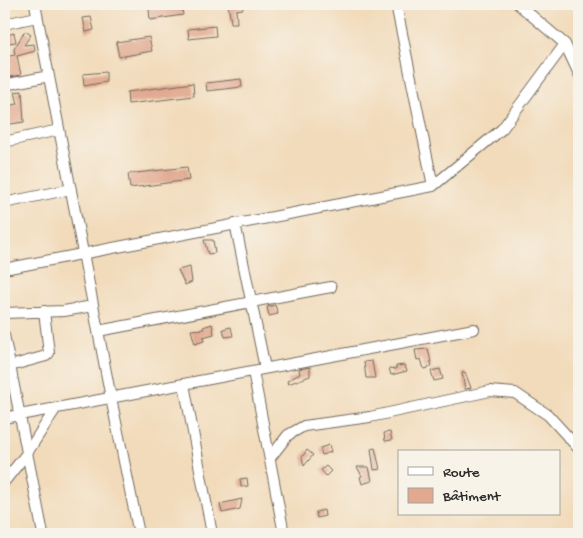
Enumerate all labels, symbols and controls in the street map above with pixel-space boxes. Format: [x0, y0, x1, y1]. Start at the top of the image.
legend [398, 450, 560, 516]
text: Route [443, 464, 480, 482]
text: Bâtiment [442, 488, 502, 506]

